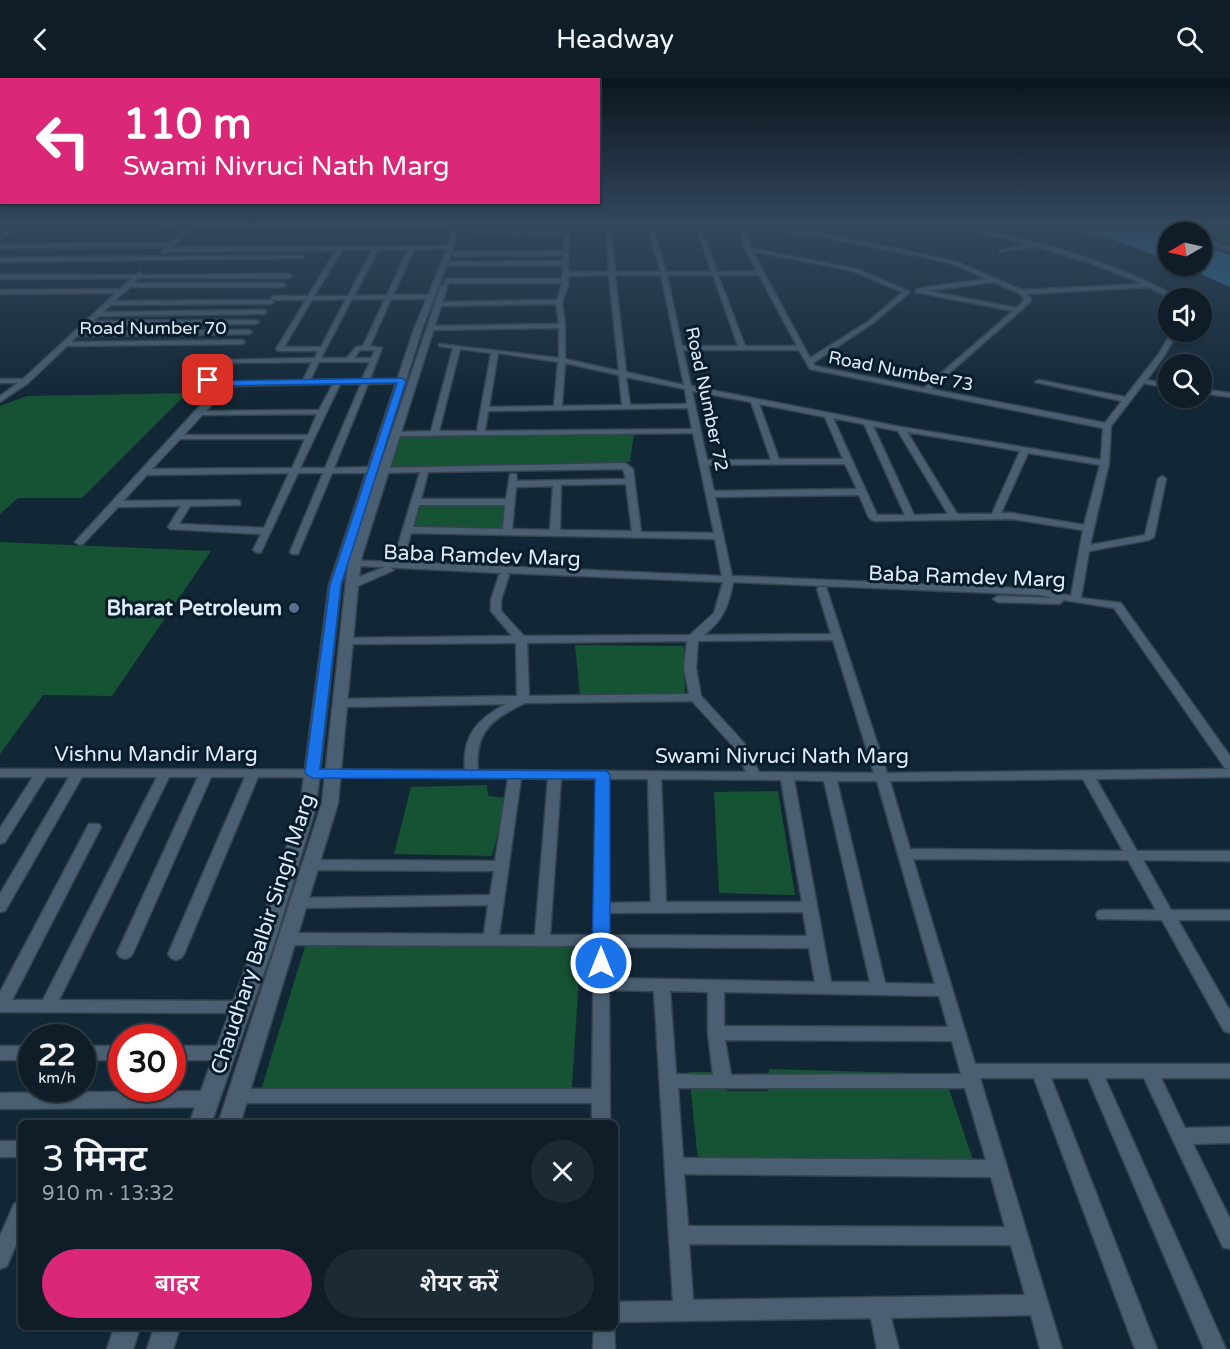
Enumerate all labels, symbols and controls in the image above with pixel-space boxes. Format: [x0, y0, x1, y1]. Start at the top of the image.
icon: back [24, 23, 57, 56]
text: Headway [556, 23, 674, 56]
icon: search [1173, 23, 1206, 56]
text: 110 m [123, 99, 252, 150]
icon: left [24, 102, 102, 180]
text: Swami Nivruci Nath Marg [123, 150, 450, 183]
north arrow [1158, 222, 1212, 276]
map controls [1158, 222, 1212, 408]
button: sound [1158, 288, 1212, 342]
street label: Road Number 70 [79, 317, 227, 339]
street label: Road Number 72 [681, 325, 733, 473]
street label: Road Number 73 [827, 346, 975, 396]
pin [182, 354, 233, 405]
button: search [1158, 354, 1212, 408]
icon: arrive [191, 363, 224, 396]
street label: Baba Ramdev Marg [383, 540, 581, 572]
street label: Baba Ramdev Marg [868, 561, 1066, 593]
place label: Bharat Petroleum [107, 596, 282, 621]
marker: Bharat Petroleum [287, 601, 301, 615]
street label: Vishnu Mandir Marg [54, 742, 258, 767]
street label: Swami Nivruci Nath Marg [655, 744, 909, 769]
street label: Chaudhary Balbir Singh Marg [206, 791, 320, 1077]
position arrow [569, 931, 633, 995]
speed limit sign: 30 [108, 1024, 186, 1102]
text: 22 [38, 1037, 76, 1074]
text: km/h [38, 1069, 76, 1087]
text: 3 मिनट [42, 1138, 147, 1181]
button: close [531, 1140, 594, 1203]
text: 910 m · 13:32 [42, 1182, 174, 1206]
button: बाहर [42, 1249, 312, 1318]
button: शेयर करें [324, 1249, 594, 1318]

